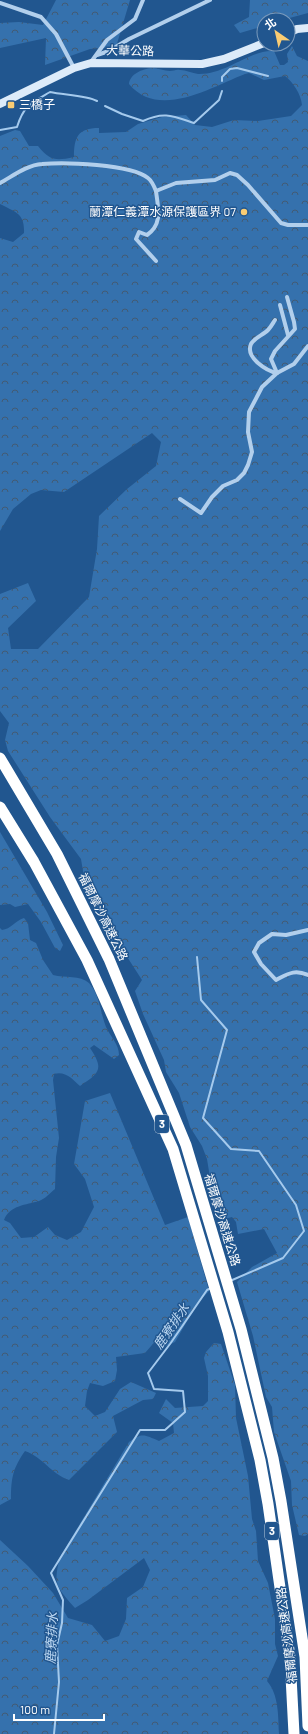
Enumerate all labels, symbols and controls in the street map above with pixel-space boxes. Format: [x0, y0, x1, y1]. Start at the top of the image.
north arrow [256, 12, 296, 52]
text: 北 [262, 15, 278, 32]
street label: 大華公路 [106, 43, 154, 57]
place label: 三橋子 [19, 97, 55, 111]
marker: 三橋子 [6, 100, 16, 110]
place label: 蘭潭仁義潭水源保護區界 07 [89, 204, 236, 218]
marker: 蘭潭仁義潭水源保護區界 07 [239, 207, 249, 217]
street label: 福爾摩沙高速公路 [77, 870, 131, 963]
road number: 3 [155, 1115, 169, 1133]
street label: 福爾摩沙高速公路 [202, 1172, 244, 1268]
water label: 鹿寮排水 [150, 1299, 193, 1352]
road number: 3 [265, 1522, 279, 1540]
street label: 福爾摩沙高速公路 [273, 1587, 299, 1684]
water label: 鹿寮排水 [42, 1611, 60, 1664]
scale bar [14, 1696, 104, 1722]
text: 100 m [20, 1702, 50, 1716]

